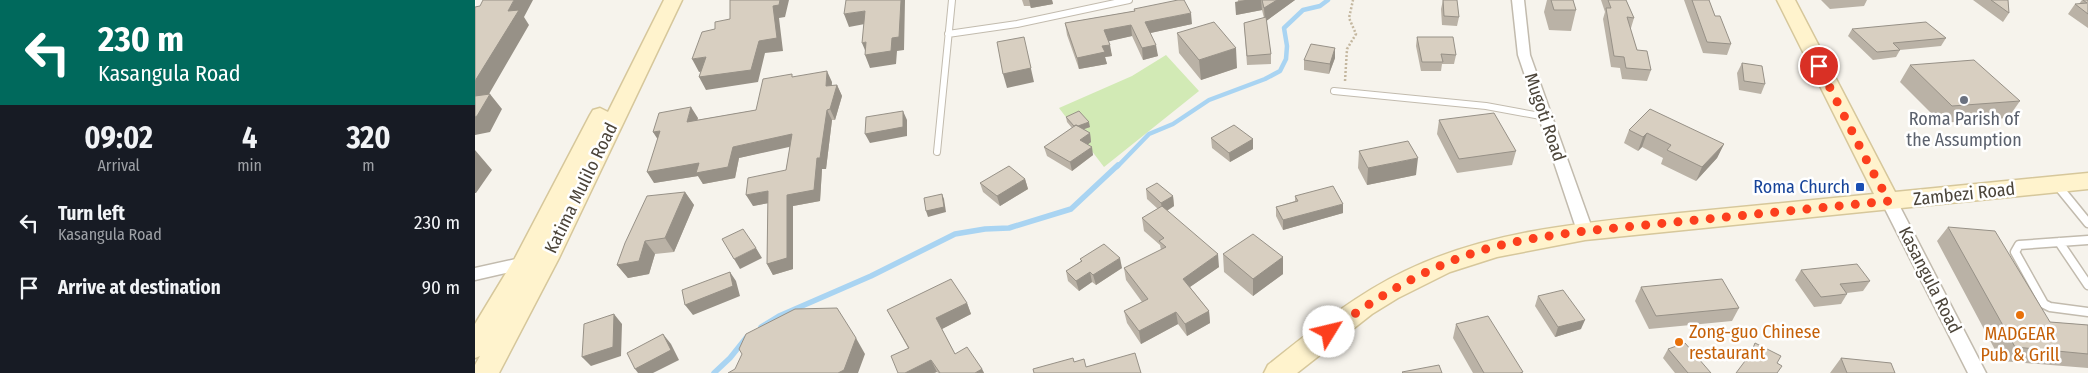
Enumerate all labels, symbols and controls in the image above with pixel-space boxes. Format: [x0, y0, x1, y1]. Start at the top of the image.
text: 230 m [98, 18, 184, 60]
icon: left [15, 20, 80, 85]
pin [1798, 45, 1840, 87]
icon: arrive [1805, 52, 1833, 80]
text: Kasangula Road [98, 60, 241, 87]
street label: Mugoti Road [1520, 70, 1570, 164]
marker: Roma Parish of the Assumption [1958, 94, 1970, 106]
place label: Roma Parish of the Assumption [1906, 108, 2022, 151]
street label: Katima Mulilo Road [540, 119, 622, 257]
text: 09:02 [84, 120, 153, 156]
text: 4 [242, 120, 257, 156]
text: 320 [346, 120, 391, 156]
text: Arrival [97, 156, 140, 175]
text: min [237, 156, 262, 175]
text: m [362, 156, 375, 175]
place label: Roma Church [1753, 176, 1850, 198]
street label: Zambezi Road [1912, 178, 2016, 210]
marker: Roma Church [1854, 181, 1866, 193]
text: Turn left [58, 202, 125, 225]
icon: left [15, 209, 43, 237]
text: 230 m [414, 211, 460, 234]
street label: Kasangula Road [1894, 223, 1966, 337]
text: Kasangula Road [58, 225, 162, 244]
icon: arrive [15, 274, 43, 302]
text: Arrive at destination [58, 276, 221, 299]
text: 90 m [422, 276, 460, 299]
position arrow [1302, 305, 1354, 357]
marker: MADGEAR Pub & Grill [2014, 309, 2026, 321]
place label: Zong-guo Chinese restaurant [1689, 321, 1820, 364]
place label: MADGEAR Pub & Grill [1980, 323, 2060, 366]
marker: Zong-guo Chinese restaurant [1673, 336, 1685, 348]

